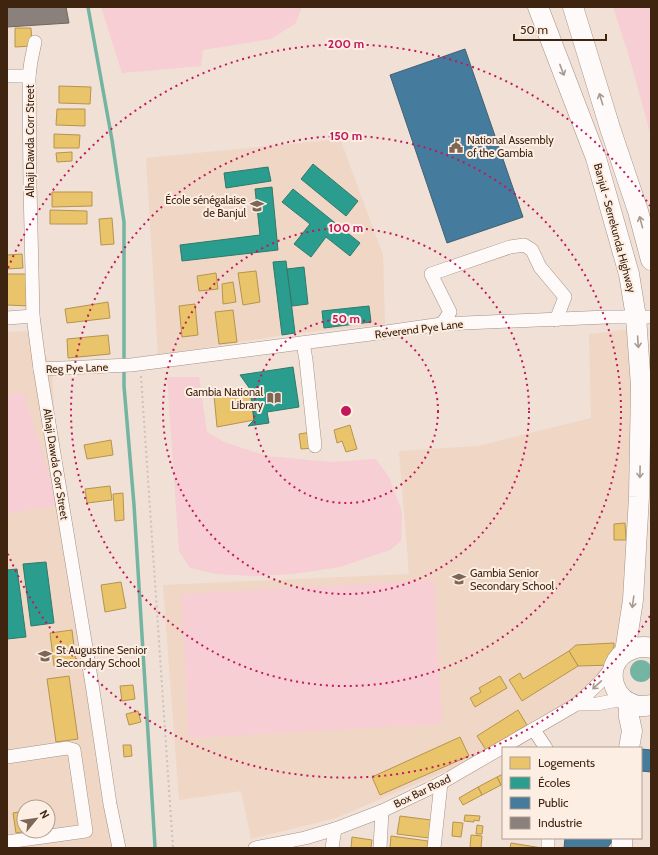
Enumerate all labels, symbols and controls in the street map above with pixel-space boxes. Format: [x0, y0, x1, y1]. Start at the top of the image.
scale bar [514, 16, 606, 42]
text: 50 m [520, 22, 548, 37]
text: 200 m [328, 36, 364, 51]
one-way arrow [558, 63, 566, 75]
street label: Alhaji Dawda Corr Street [23, 84, 37, 197]
one-way arrow [597, 93, 604, 106]
text: 150 m [330, 128, 362, 143]
place label: National Assembly of the Gambia [467, 133, 554, 160]
public building icon: National Assembly of the Gambia [448, 138, 464, 154]
street label: Banjul - Serrekunda Highway [591, 162, 639, 295]
place label: École sénégalaise de Banjul [165, 193, 246, 220]
school or university icon: École sénégalaise de Banjul [249, 198, 265, 214]
one-way arrow [637, 216, 644, 229]
text: 100 m [329, 220, 363, 235]
text: 50 m [332, 311, 360, 326]
street label: Reverend Pye Lane [374, 317, 464, 341]
one-way arrow [634, 335, 641, 348]
street label: Reg Pye Lane [46, 360, 109, 376]
place label: Gambia National Library [186, 385, 263, 412]
library icon: Gambia National Library [266, 390, 282, 406]
centre of rings [339, 404, 353, 418]
street label: Alhaji Dawda Corr Street [40, 407, 72, 521]
one-way arrow [636, 465, 643, 478]
place label: Gambia Senior Secondary School [470, 566, 555, 593]
school or university icon: Gambia Senior Secondary School [451, 571, 467, 587]
one-way arrow [629, 595, 637, 608]
place label: St Augustine Senior Secondary School [56, 643, 148, 670]
school or university icon: St Augustine Senior Secondary School [37, 648, 53, 664]
one-way arrow [592, 680, 602, 689]
legend [502, 747, 642, 839]
text: Logements [538, 755, 595, 770]
street label: Box Bar Road [391, 771, 453, 811]
text: Écoles [538, 775, 570, 790]
text: Public [538, 795, 569, 810]
north arrow [16, 799, 56, 839]
text: N [37, 807, 53, 821]
text: Industrie [538, 815, 582, 830]

